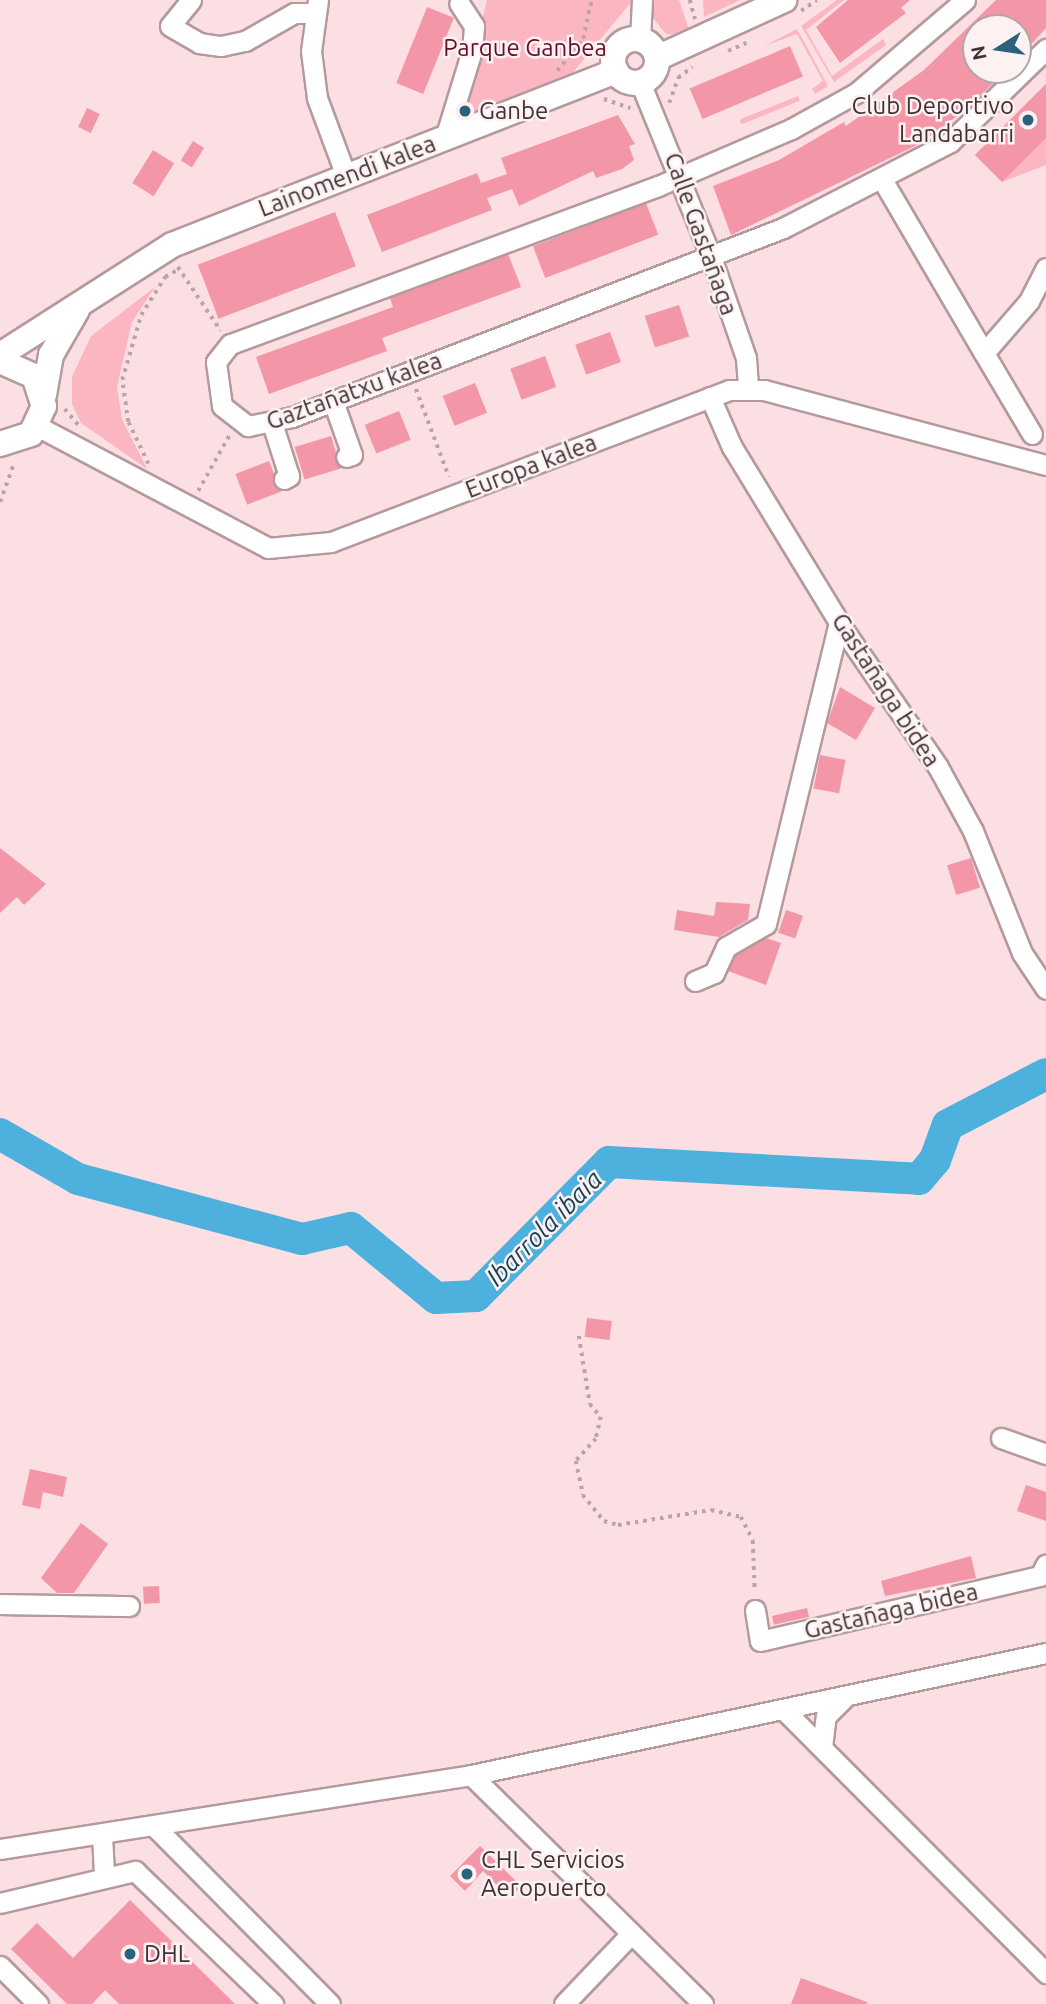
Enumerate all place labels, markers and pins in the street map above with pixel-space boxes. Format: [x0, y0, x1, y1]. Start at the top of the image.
place label: Club Deportivo Landabarri [851, 92, 1014, 148]
place label: Ganbe [479, 97, 548, 125]
marker: Ganbe [457, 103, 473, 119]
marker: Club Deportivo Landabarri [1020, 112, 1036, 128]
place label: CHL Servicios Aeropuerto [481, 1846, 625, 1902]
marker: CHL Servicios Aeropuerto [459, 1866, 475, 1882]
place label: DHL [144, 1940, 190, 1968]
marker: DHL [122, 1946, 138, 1962]

